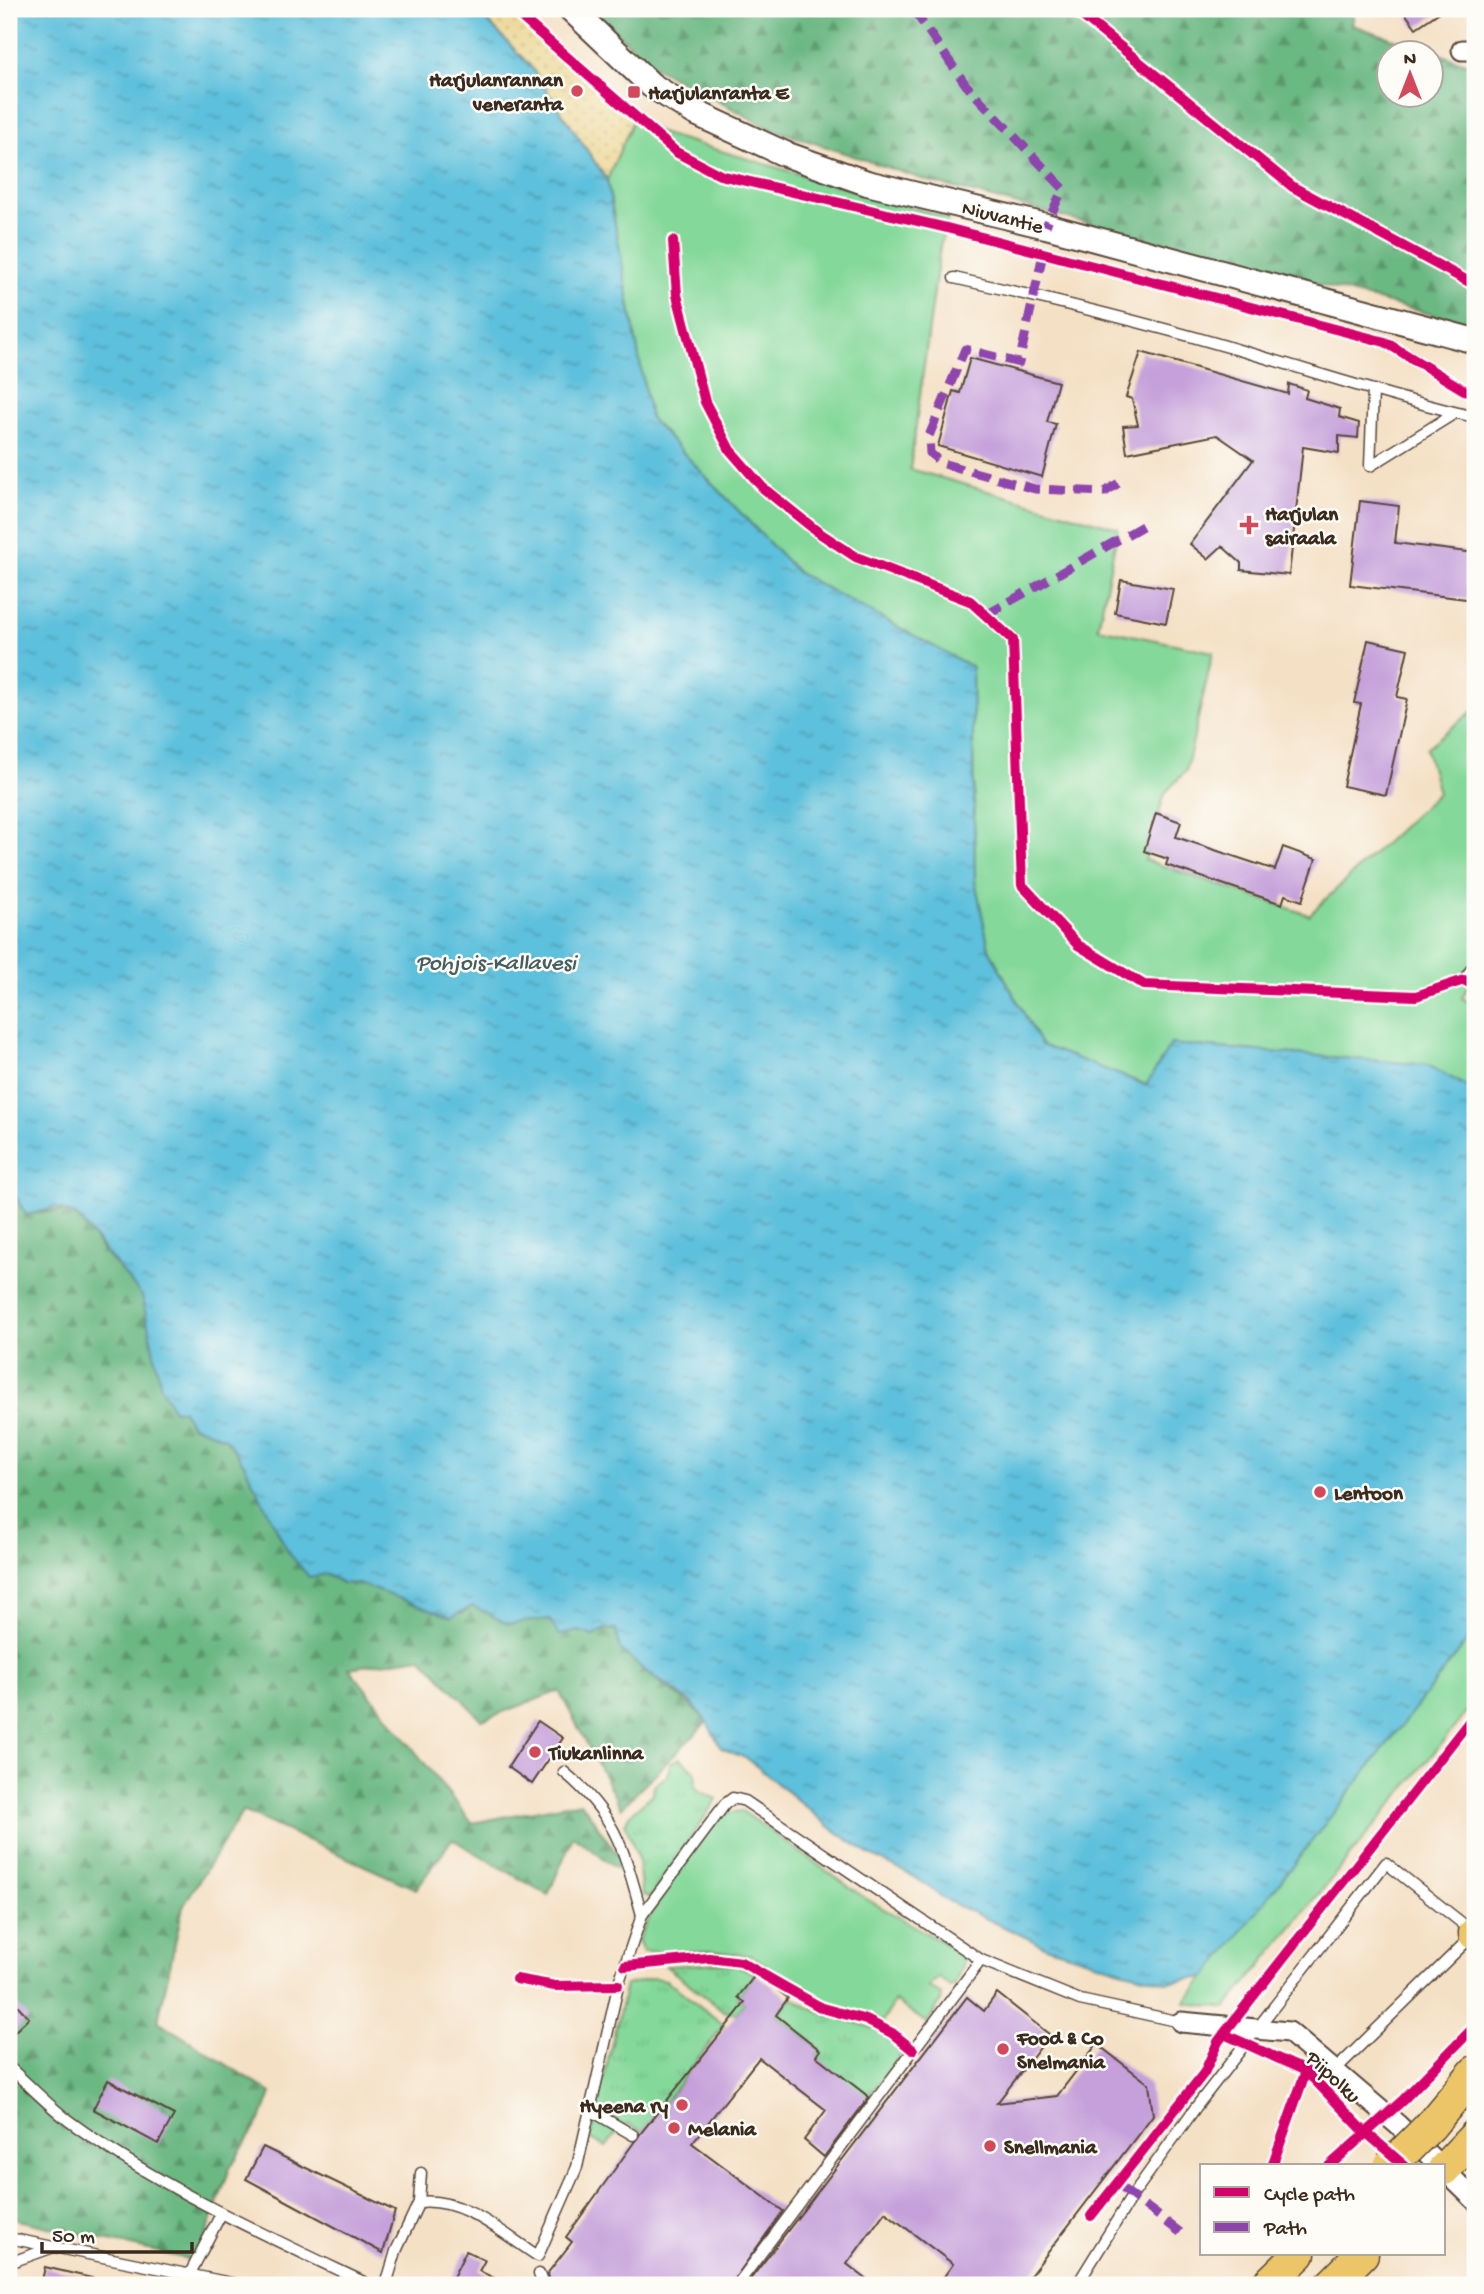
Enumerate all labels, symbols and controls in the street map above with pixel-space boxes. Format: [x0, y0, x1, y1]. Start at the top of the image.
north arrow [1376, 38, 1446, 108]
text: N [1404, 49, 1416, 72]
place label: Harjulanrannan veneranta [429, 70, 564, 119]
marker: Harjulanrannan veneranta [569, 83, 585, 99]
place label: Harjulanranta E [648, 83, 791, 108]
marker: Harjulanranta E [626, 84, 642, 100]
street label: Niuvantie [959, 197, 1047, 242]
place label: Harjulan sairaala [1265, 504, 1339, 553]
marker: Harjulan sairaala [1239, 515, 1259, 535]
water label: Pohjois-Kallavesi [416, 951, 579, 978]
place label: Lentoon [1334, 1483, 1404, 1508]
marker: Lentoon [1312, 1484, 1328, 1500]
place label: Tiukanlinna [547, 1743, 645, 1768]
marker: Tiukanlinna [527, 1744, 543, 1760]
place label: Food & Co Snelmania [1016, 2028, 1106, 2077]
marker: Food & Co Snelmania [995, 2041, 1011, 2057]
street label: Piipolku [1298, 2046, 1364, 2110]
place label: Hyeena ry [580, 2096, 669, 2121]
marker: Hyeena ry [674, 2097, 690, 2113]
place label: Melania [688, 2119, 757, 2144]
marker: Melania [666, 2120, 682, 2136]
place label: Snellmania [1004, 2137, 1098, 2162]
marker: Snellmania [982, 2138, 998, 2154]
legend [1200, 2164, 1446, 2256]
text: Cycle path [1264, 2184, 1355, 2209]
scale bar [42, 2210, 192, 2254]
text: Path [1263, 2218, 1307, 2243]
text: 50 m [52, 2226, 95, 2251]

